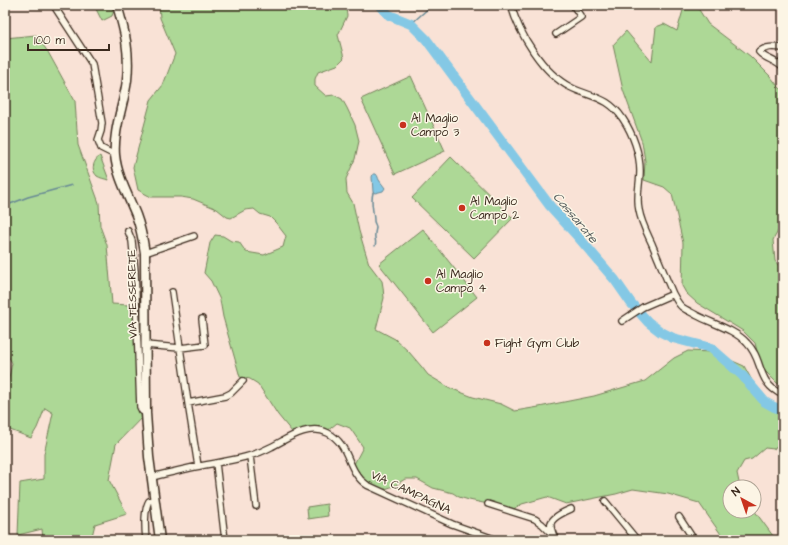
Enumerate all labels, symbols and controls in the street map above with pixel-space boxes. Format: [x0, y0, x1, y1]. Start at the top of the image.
scale bar [28, 26, 109, 52]
text: 100 m [34, 32, 65, 49]
place label: Al Maglio Campo 3 [411, 110, 459, 141]
marker: Al Maglio Campo 3 [398, 120, 408, 130]
water label: Cassarate [549, 188, 603, 248]
place label: Al Maglio Campo 2 [470, 193, 519, 224]
marker: Al Maglio Campo 2 [457, 203, 467, 213]
street label: VIA TESSERETE [123, 249, 142, 339]
place label: Al Maglio Campo 4 [436, 266, 486, 297]
marker: Al Maglio Campo 4 [423, 276, 433, 286]
place label: Fight Gym Club [495, 335, 579, 353]
marker: Fight Gym Club [482, 338, 492, 348]
street label: VIA CAMPAGNA [368, 466, 454, 519]
north arrow [722, 479, 762, 519]
text: N [728, 484, 743, 500]

